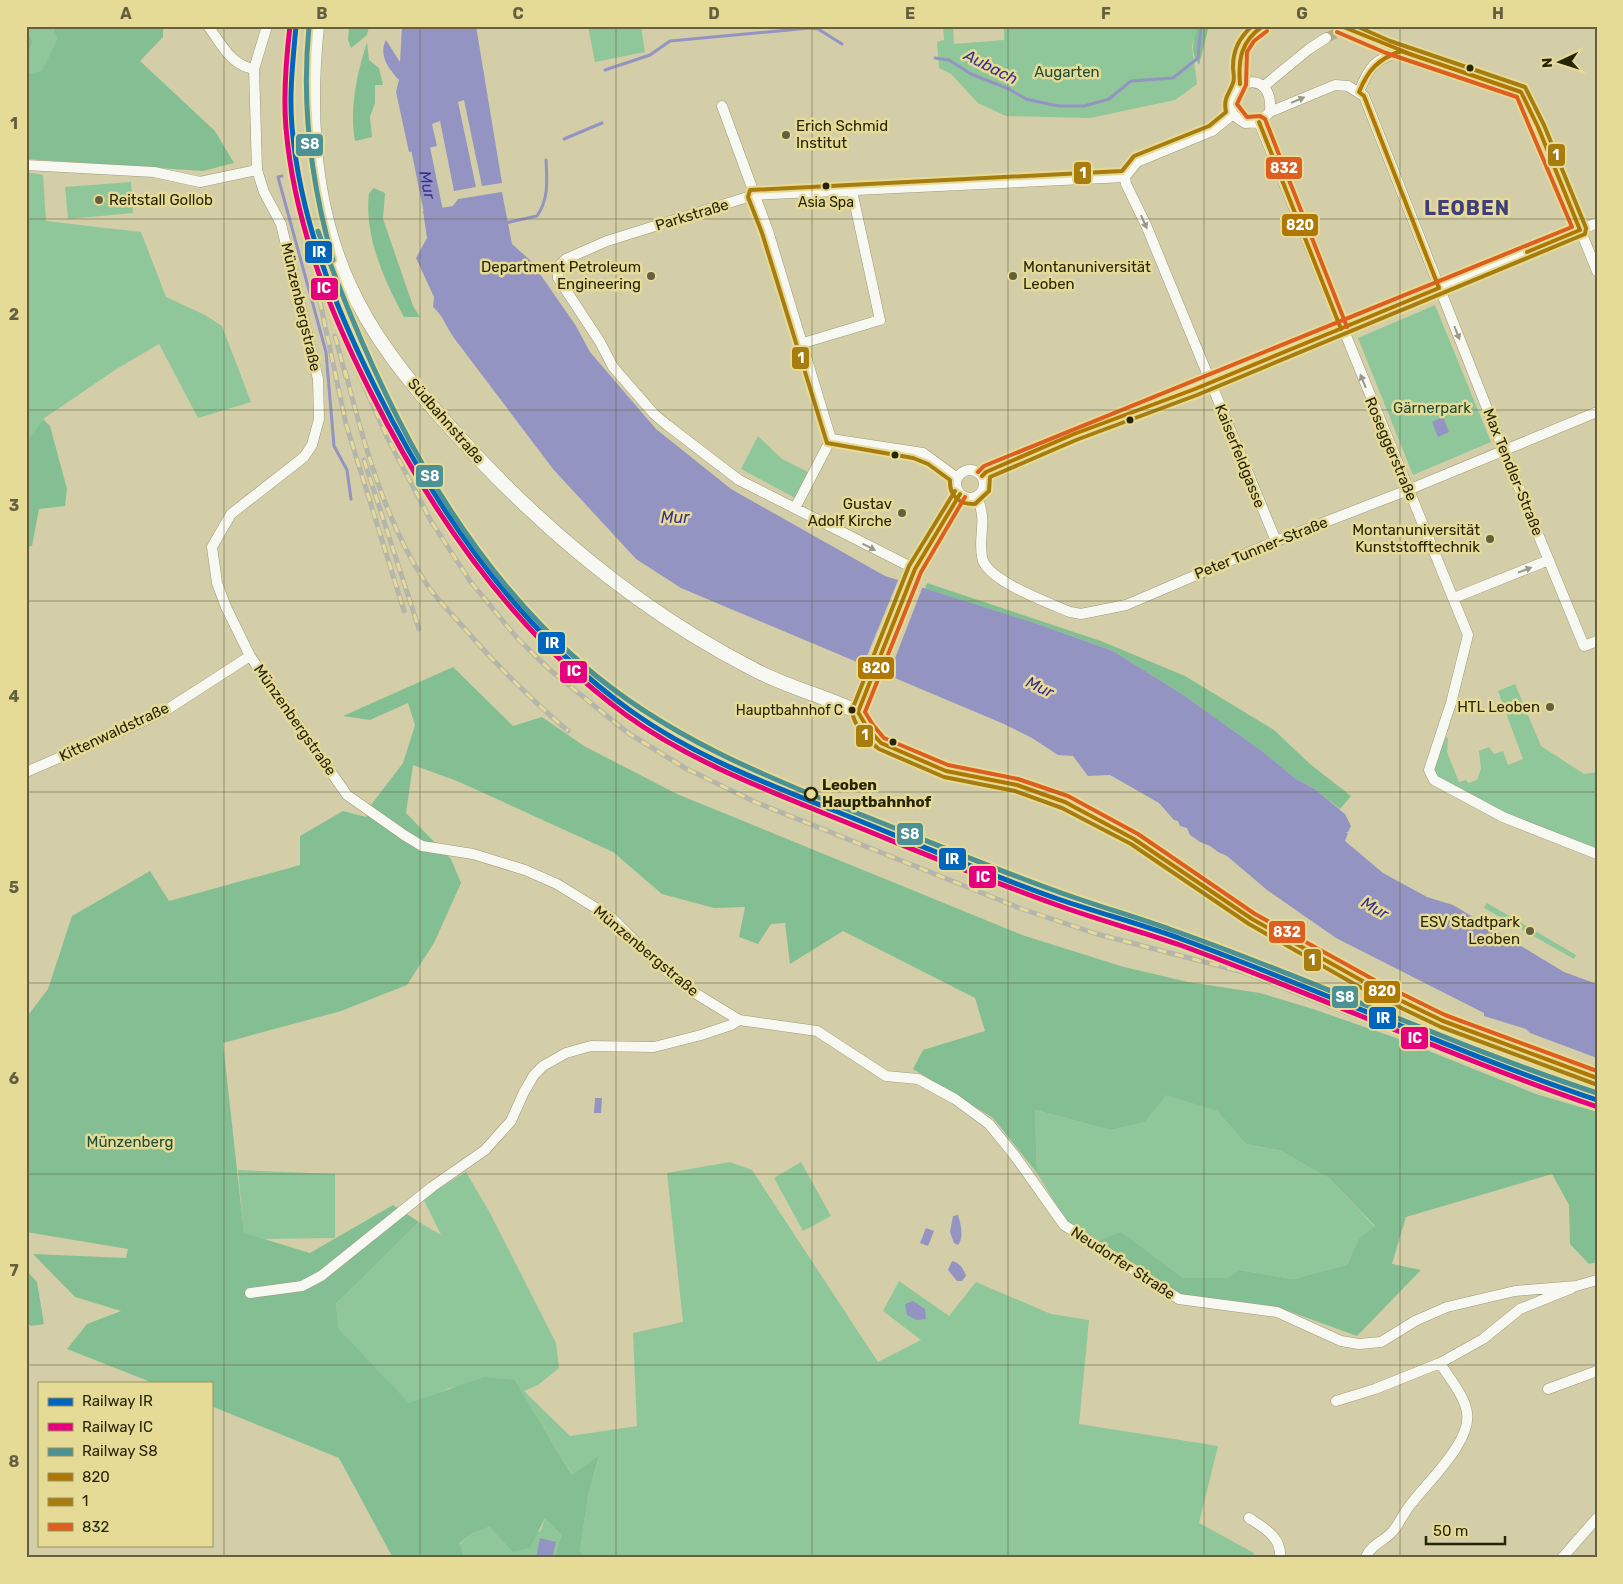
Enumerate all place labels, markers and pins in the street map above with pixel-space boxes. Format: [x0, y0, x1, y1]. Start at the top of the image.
unlabelled marker [1465, 63, 1475, 73]
place label: Erich Schmid Institut [796, 117, 888, 152]
marker: Erich Schmid Institut [780, 129, 792, 141]
marker: Asia Spa [821, 181, 831, 191]
place label: Reitstall Gollob [109, 191, 213, 209]
marker: Reitstall Gollob [93, 194, 105, 206]
place label: Asia Spa [798, 194, 854, 211]
place label: Department Petroleum Engineering [481, 258, 641, 293]
place label: Montanuniversität Leoben [1023, 258, 1151, 293]
marker: Department Petroleum Engineering [645, 270, 657, 282]
marker: Montanuniversität Leoben [1007, 270, 1019, 282]
unlabelled marker [1125, 415, 1135, 425]
unlabelled marker [890, 450, 900, 460]
place label: Gustav Adolf Kirche [808, 495, 892, 530]
marker: Gustav Adolf Kirche [896, 507, 908, 519]
place label: Montanuniversität Kunststofftechnik [1352, 521, 1480, 556]
marker: Montanuniversität Kunststofftechnik [1484, 533, 1496, 545]
place label: HTL Leoben [1457, 698, 1540, 716]
marker: HTL Leoben [1544, 701, 1556, 713]
place label: Hauptbahnhof C [736, 702, 843, 719]
marker: Hauptbahnhof C [847, 705, 857, 715]
unlabelled marker [888, 737, 898, 747]
place label: Leoben Hauptbahnhof [822, 776, 932, 811]
marker: Leoben Hauptbahnhof [804, 787, 818, 801]
place label: ESV Stadtpark Leoben [1420, 913, 1520, 948]
marker: ESV Stadtpark Leoben [1524, 925, 1536, 937]

